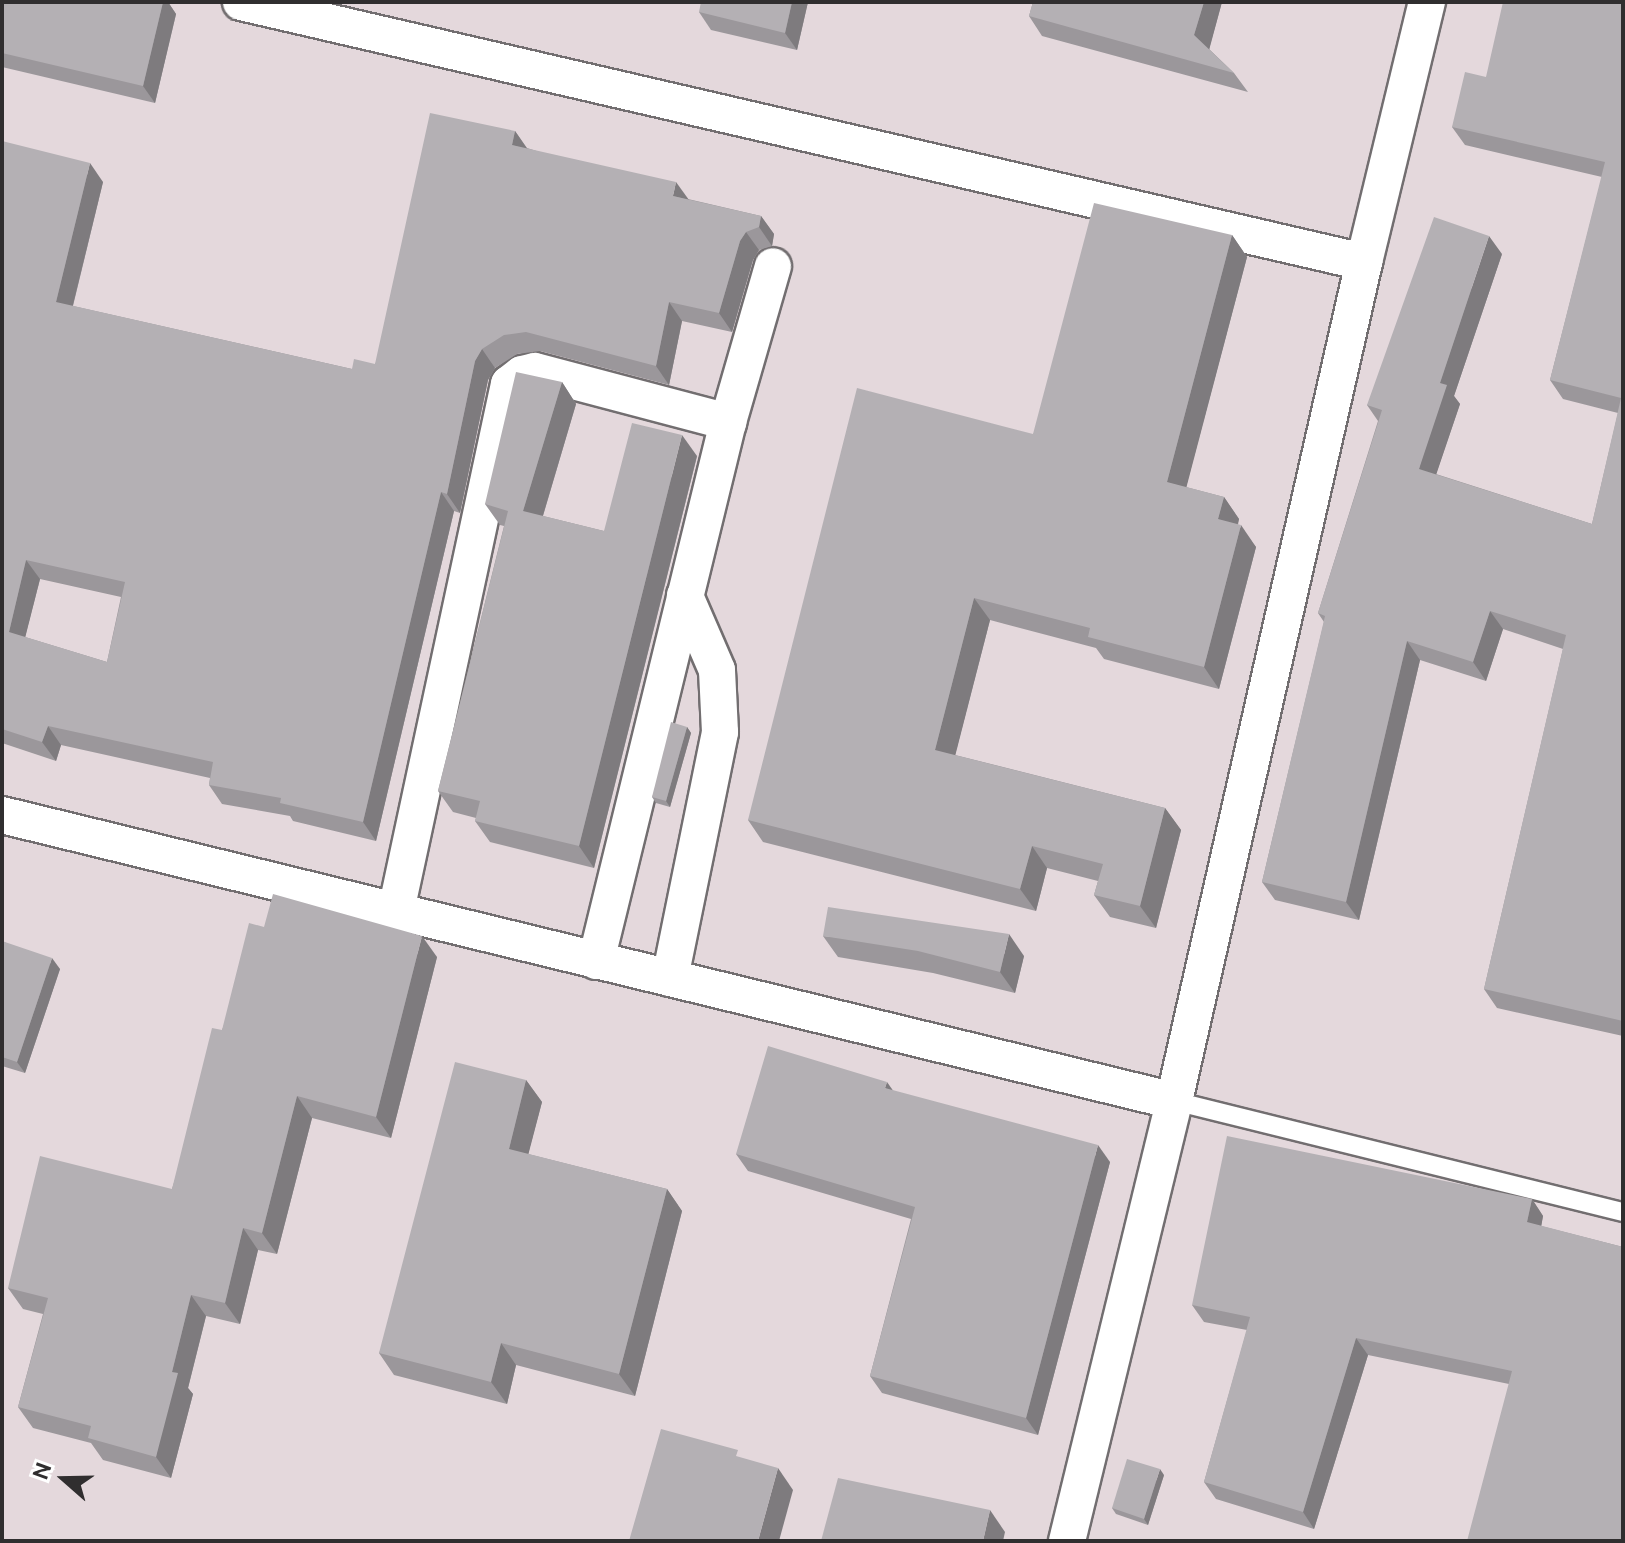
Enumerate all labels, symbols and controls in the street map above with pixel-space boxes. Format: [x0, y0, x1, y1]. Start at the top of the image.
north arrow [24, 1439, 104, 1519]
text: N [26, 1459, 56, 1483]

